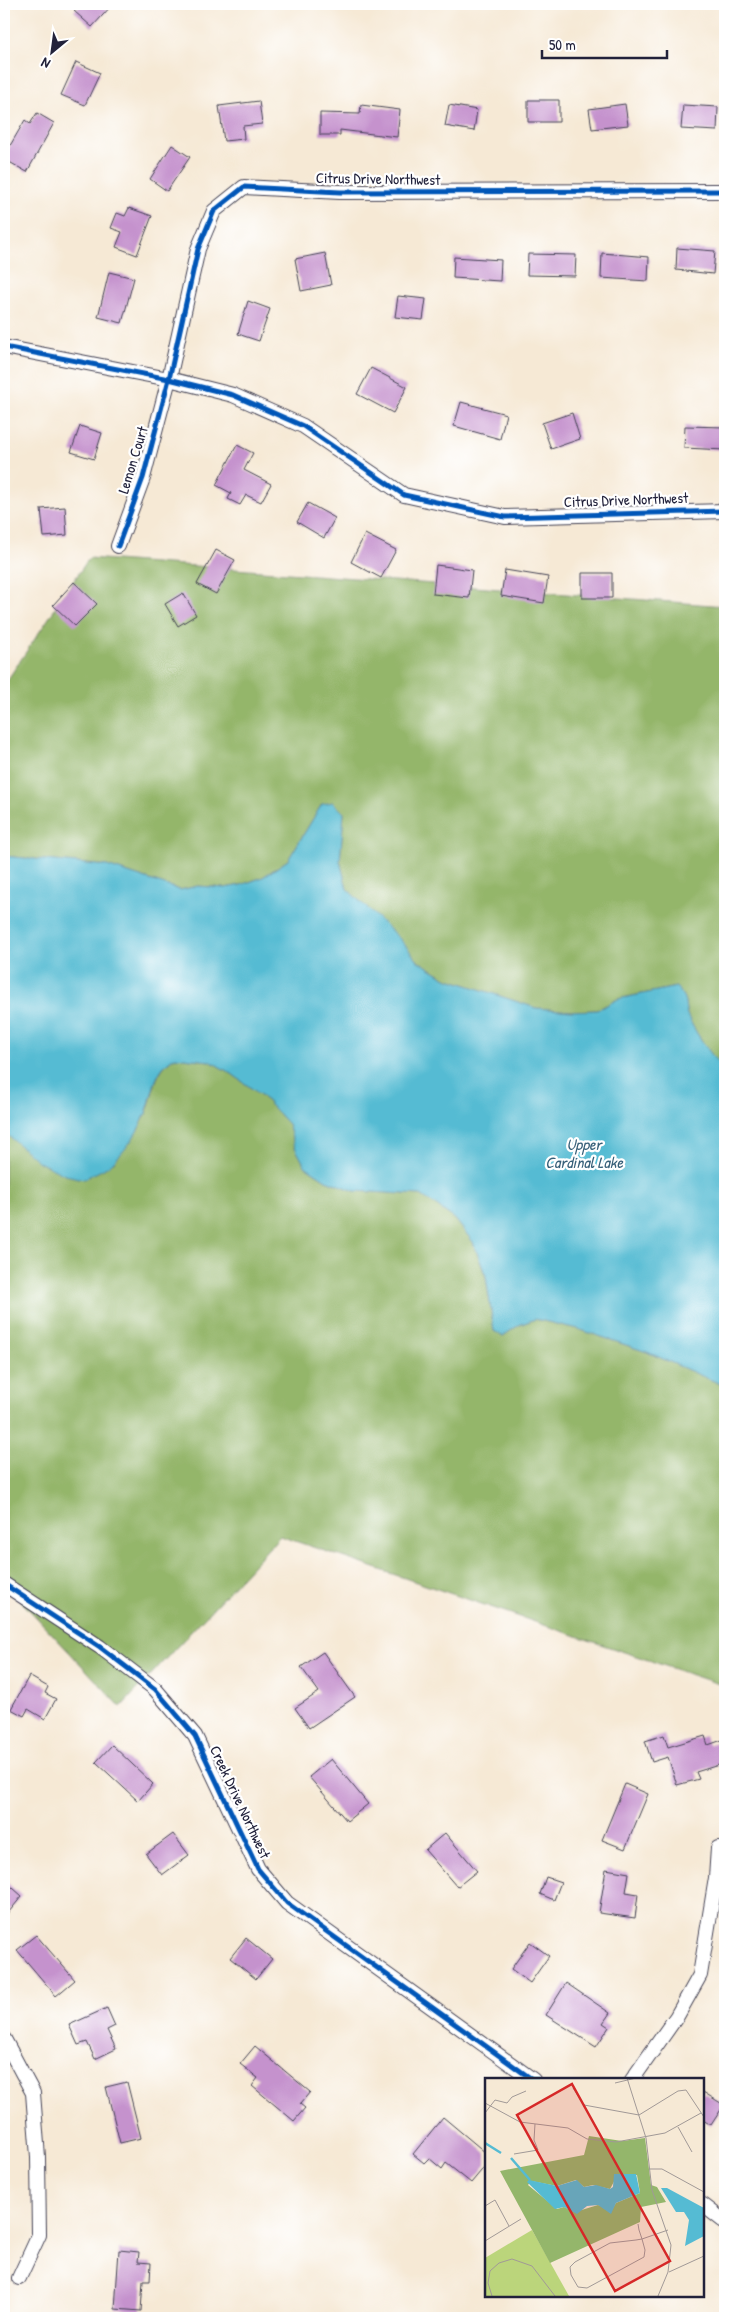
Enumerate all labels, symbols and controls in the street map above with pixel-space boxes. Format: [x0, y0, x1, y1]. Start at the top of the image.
north arrow [28, 28, 78, 78]
scale bar [542, 28, 666, 60]
text: 50 m [549, 34, 576, 55]
text: N [37, 53, 53, 74]
street label: Citrus Drive Northwest [316, 167, 441, 190]
street label: Lemon Court [112, 423, 153, 496]
street label: Citrus Drive Northwest [563, 487, 689, 512]
water label: Upper Cardinal Lake [545, 1133, 623, 1173]
street label: Creek Drive Northwest [205, 1742, 276, 1862]
inset map [485, 2078, 704, 2297]

